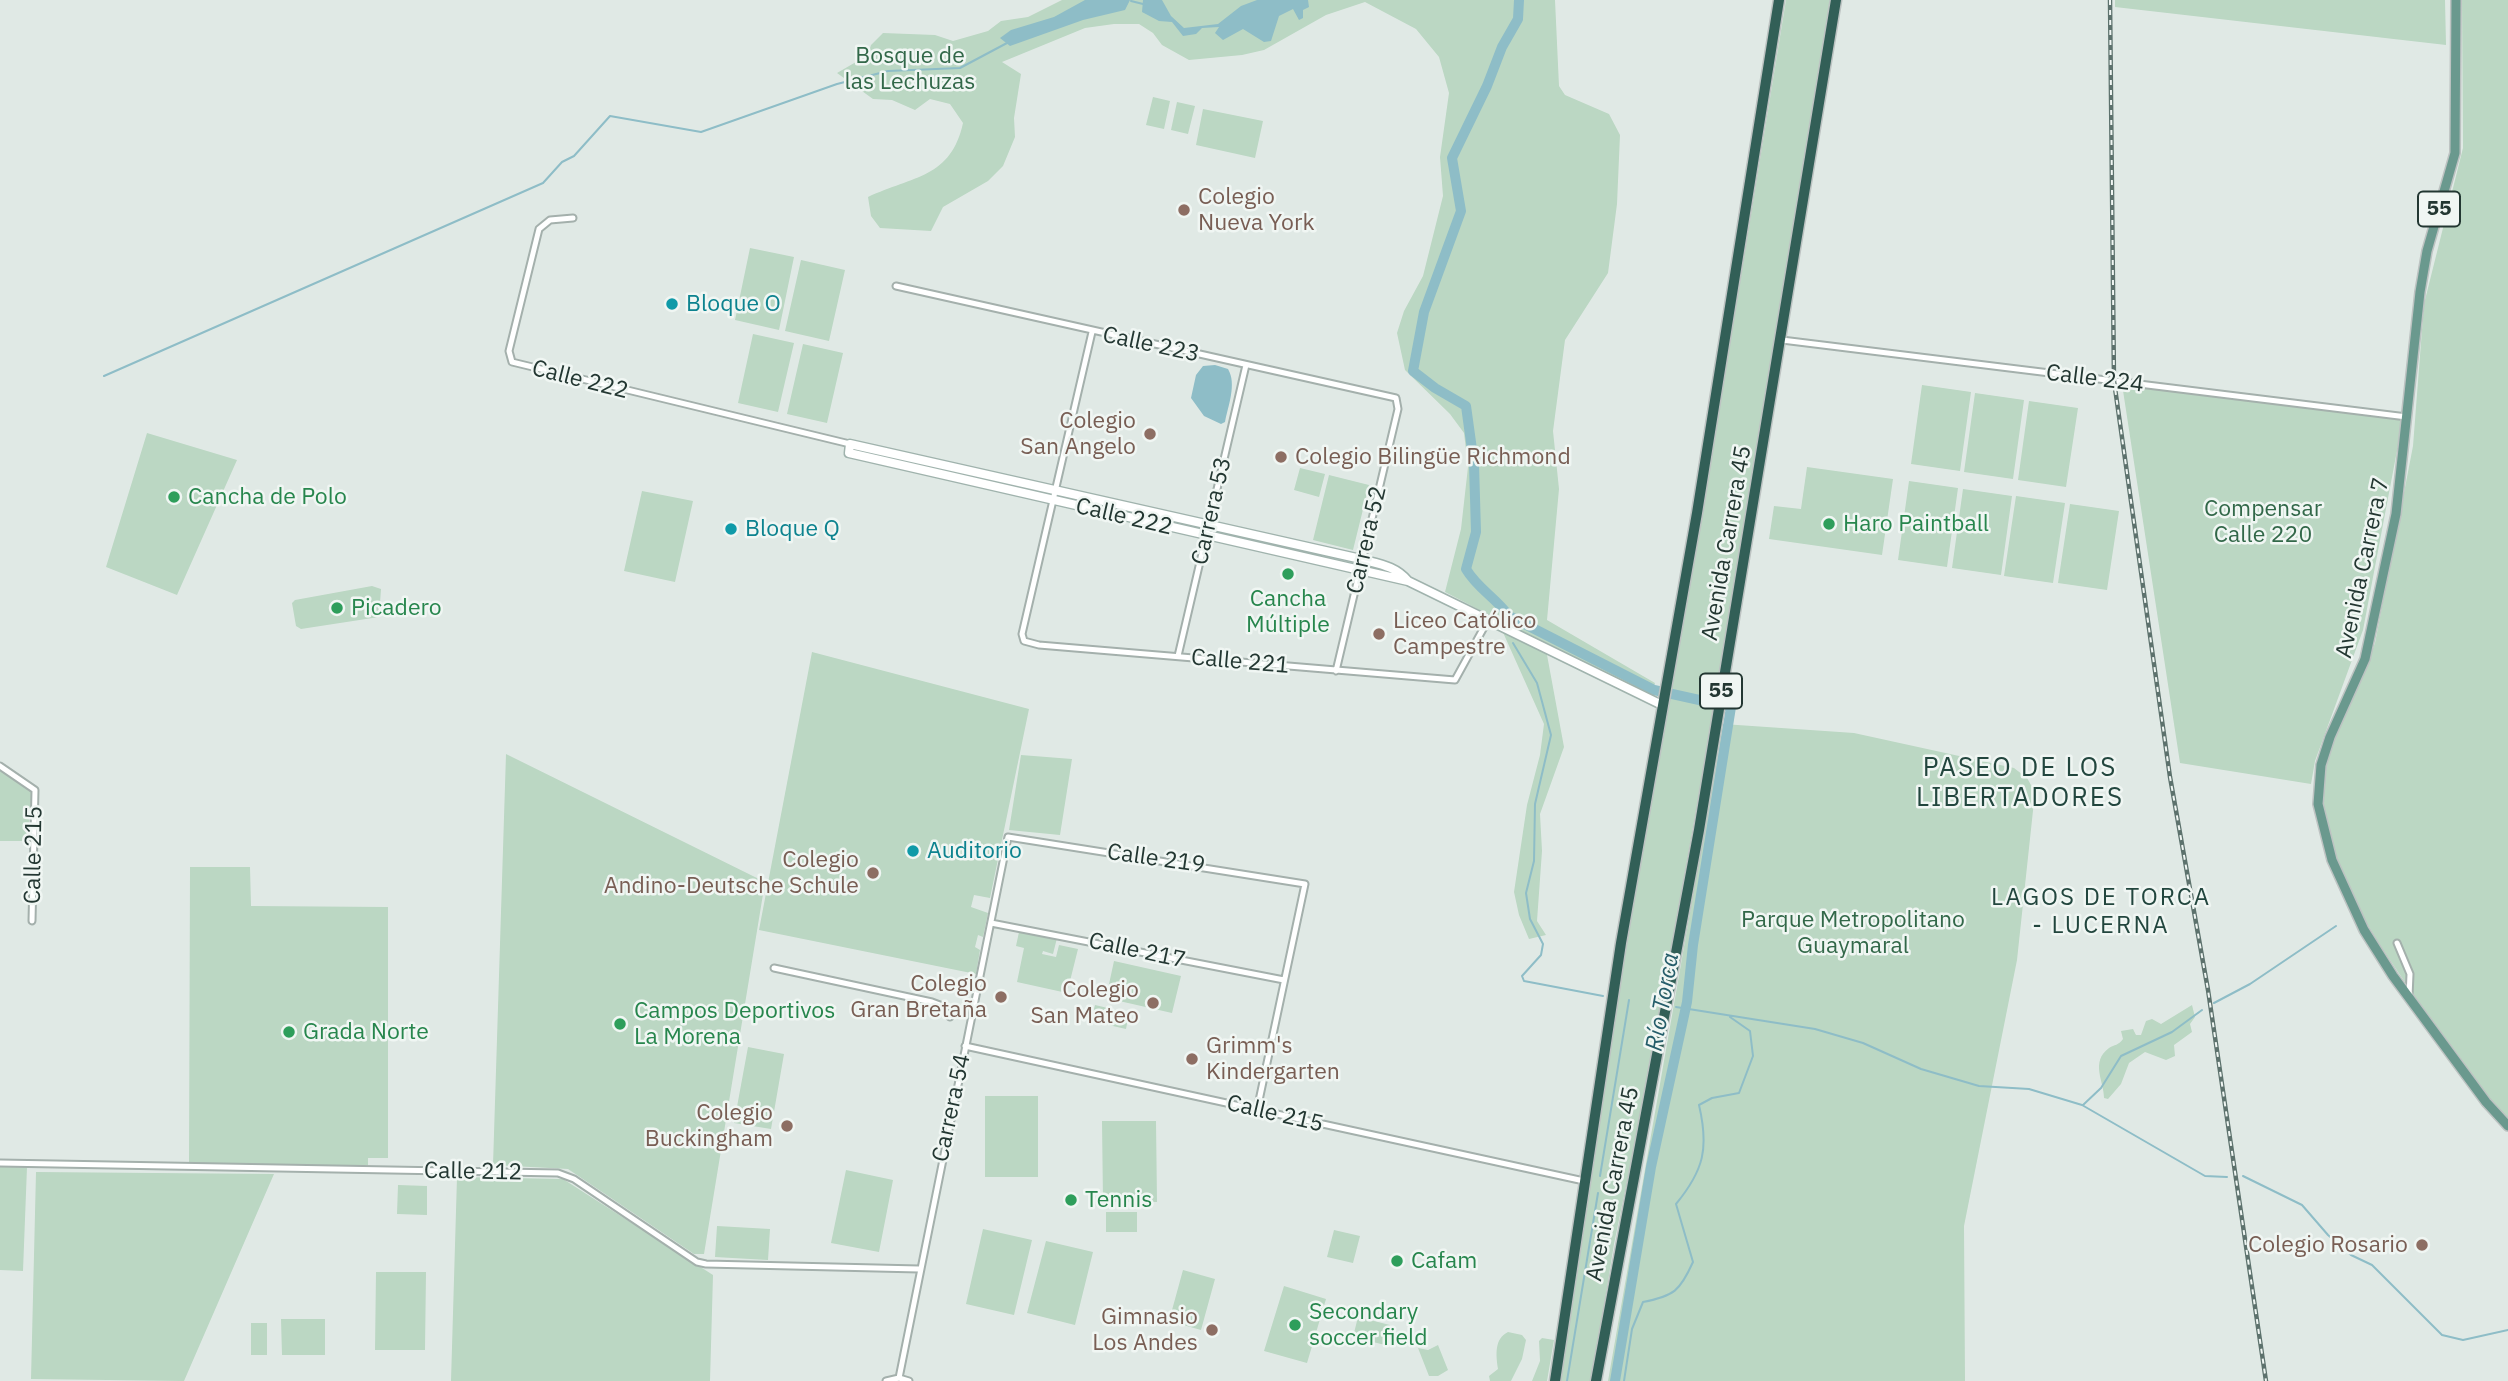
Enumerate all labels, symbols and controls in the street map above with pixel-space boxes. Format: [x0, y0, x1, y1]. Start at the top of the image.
park label: Bosque de las Lechuzas [845, 42, 975, 96]
place label: Colegio Nueva York [1198, 183, 1315, 237]
road number: 55 [2418, 192, 2460, 227]
marker: Colegio Nueva York [1176, 202, 1192, 218]
place label: Bloque O [686, 290, 781, 318]
marker: Bloque O [664, 296, 680, 312]
street label: Calle 223 [1100, 321, 1202, 369]
street label: Calle 222 [529, 355, 631, 405]
street label: Calle 224 [2044, 359, 2146, 399]
place label: Colegio San Angelo [1020, 407, 1136, 461]
marker: Colegio San Angelo [1142, 426, 1158, 442]
place label: Colegio Bilingüe Richmond [1295, 443, 1571, 471]
street label: Avenida Carrera 45 [1696, 443, 1758, 643]
marker: Colegio Bilingüe Richmond [1273, 449, 1289, 465]
street label: Carrera 53 [1186, 454, 1238, 568]
street label: Avenida Carrera 7 [2330, 475, 2396, 661]
place label: Cancha de Polo [188, 483, 347, 511]
street label: Carrera 52 [1341, 483, 1393, 597]
marker: Cancha de Polo [166, 489, 182, 505]
street label: Calle 222 [1073, 492, 1175, 542]
park label: Compensar Calle 220 [2204, 495, 2322, 549]
place label: Haro Paintball [1843, 510, 1989, 538]
place label: Bloque Q [745, 515, 840, 543]
marker: Haro Paintball [1821, 516, 1837, 532]
marker: Bloque Q [723, 521, 739, 537]
marker: Cancha Múltiple [1280, 566, 1296, 582]
place label: Cancha Múltiple [1246, 585, 1330, 639]
place label: Picadero [351, 594, 442, 622]
marker: Picadero [329, 600, 345, 616]
place label: Liceo Católico Campestre [1393, 607, 1536, 661]
marker: Liceo Católico Campestre [1371, 626, 1387, 642]
street label: Calle 221 [1190, 644, 1290, 680]
road number: 55 [1700, 674, 1742, 708]
district label: PASEO DE LOS LIBERTADORES [1917, 752, 2123, 814]
street label: Calle 215 [19, 806, 49, 904]
place label: Auditorio [927, 837, 1022, 865]
street label: Calle 219 [1105, 838, 1207, 880]
marker: Auditorio [905, 843, 921, 859]
place label: Colegio Andino-Deutsche Schule [604, 846, 859, 900]
marker: Colegio Andino-Deutsche Schule [865, 865, 881, 881]
district label: LAGOS DE TORCA - LUCERNA [1993, 884, 2209, 940]
park label: Parque Metropolitano Guaymaral [1741, 906, 1965, 960]
street label: Calle 217 [1086, 927, 1188, 975]
water label: Río Torca [1640, 951, 1686, 1053]
place label: Colegio Gran Bretaña [850, 970, 987, 1024]
place label: Colegio San Mateo [1030, 976, 1139, 1030]
marker: Colegio Gran Bretaña [993, 989, 1009, 1005]
marker: Colegio San Mateo [1145, 995, 1161, 1011]
place label: Campos Deportivos La Morena [634, 997, 835, 1051]
marker: Campos Deportivos La Morena [612, 1016, 628, 1032]
place label: Grada Norte [303, 1018, 429, 1046]
marker: Grada Norte [281, 1024, 297, 1040]
place label: Grimm's Kindergarten [1206, 1032, 1340, 1086]
marker: Grimm's Kindergarten [1184, 1051, 1200, 1067]
street label: Carrera 54 [927, 1052, 977, 1164]
street label: Avenida Carrera 45 [1581, 1084, 1645, 1284]
street label: Calle 215 [1224, 1089, 1326, 1139]
place label: Colegio Buckingham [645, 1099, 773, 1153]
marker: Colegio Buckingham [779, 1118, 795, 1134]
street label: Calle 212 [424, 1157, 522, 1187]
place label: Tennis [1085, 1186, 1152, 1214]
marker: Tennis [1063, 1192, 1079, 1208]
place label: Colegio Rosario [2248, 1231, 2408, 1259]
marker: Colegio Rosario [2414, 1237, 2430, 1253]
place label: Cafam [1411, 1247, 1477, 1275]
marker: Cafam [1389, 1253, 1405, 1269]
place label: Secondary soccer field [1309, 1298, 1428, 1352]
place label: Gimnasio Los Andes [1092, 1303, 1198, 1357]
marker: Secondary soccer field [1287, 1317, 1303, 1333]
marker: Gimnasio Los Andes [1204, 1322, 1220, 1338]

